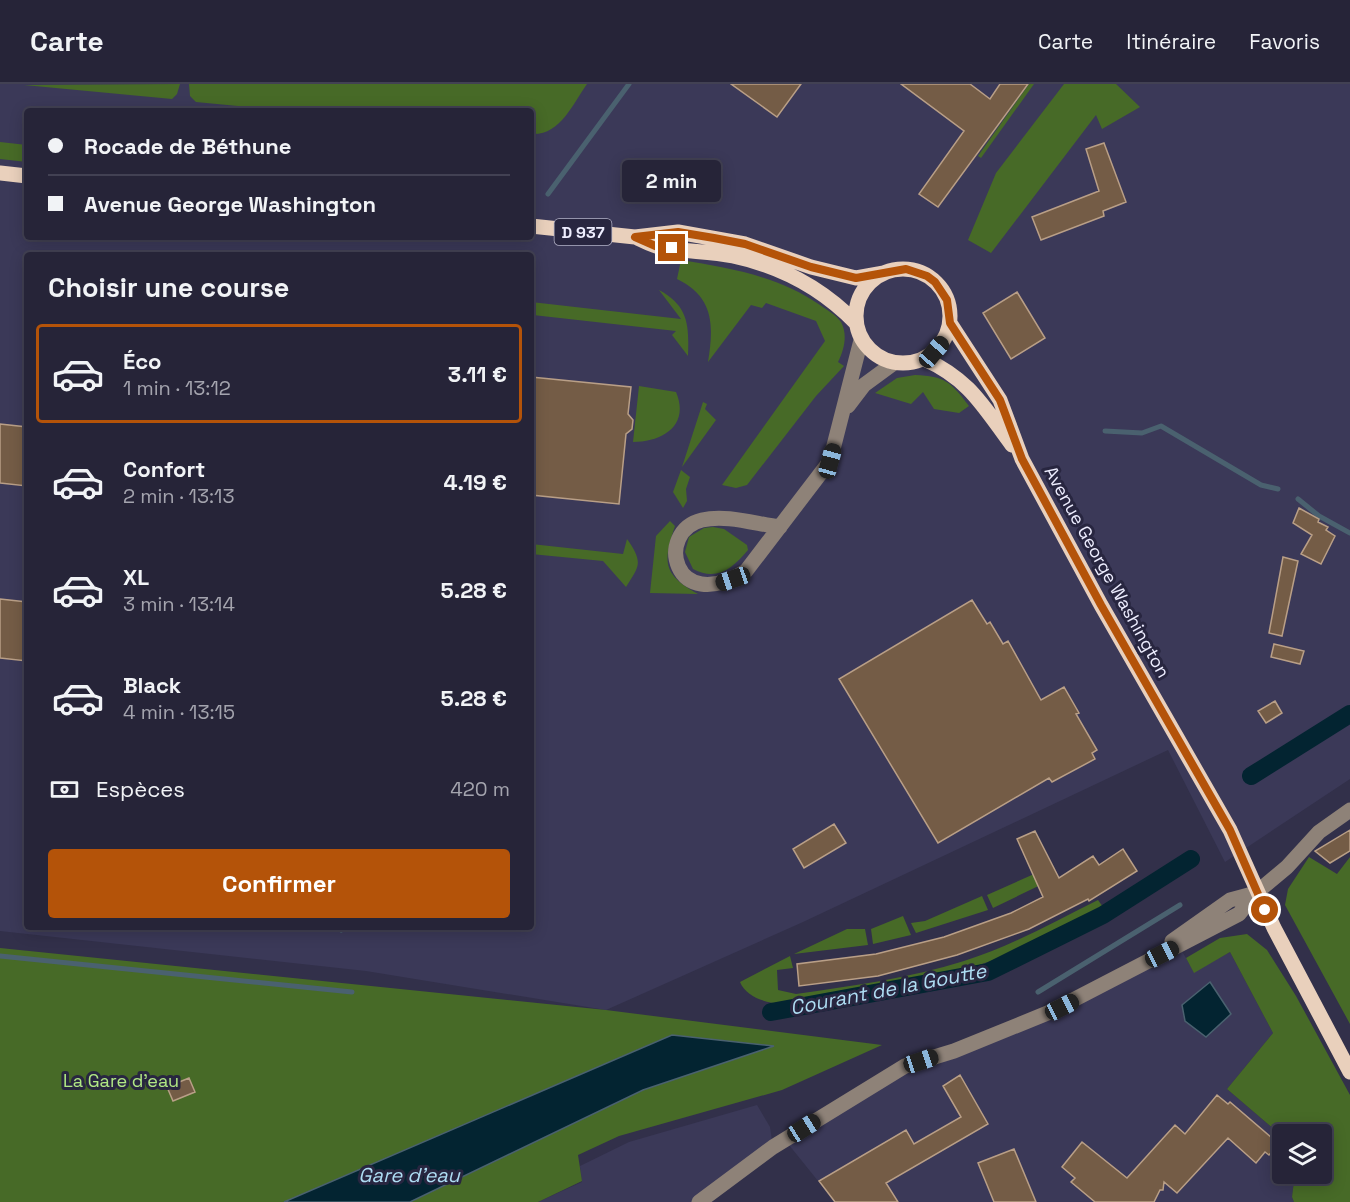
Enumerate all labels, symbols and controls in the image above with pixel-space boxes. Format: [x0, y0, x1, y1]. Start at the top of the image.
text: Carte [30, 23, 104, 59]
text: Carte [1038, 28, 1093, 55]
text: Itinéraire [1126, 28, 1216, 55]
text: Favoris [1249, 28, 1320, 55]
text: Rocade de Béthune [84, 132, 292, 160]
callout: 2 min [622, 161, 722, 203]
text: 2 min [646, 168, 697, 194]
text: Avenue George Washington [84, 190, 376, 218]
road number: D 937 [554, 219, 612, 245]
route end [658, 234, 685, 261]
text: Choisir une course [48, 270, 289, 305]
car [915, 333, 953, 371]
icon: car [51, 347, 105, 401]
text: Éco [123, 347, 162, 375]
text: 3.11 € [448, 360, 507, 388]
text: 1 min · 13:12 [123, 375, 231, 401]
car [817, 441, 843, 481]
icon: car [51, 455, 105, 509]
text: Confort [123, 455, 205, 483]
street label: Avenue George Washington [1040, 462, 1175, 682]
text: 4.19 € [444, 468, 507, 496]
text: 2 min · 13:13 [123, 483, 235, 509]
icon: car [51, 563, 105, 617]
text: XL [123, 563, 149, 591]
car [713, 565, 753, 593]
text: 5.28 € [440, 576, 507, 604]
text: 3 min · 13:14 [123, 591, 235, 617]
icon: car [51, 671, 105, 725]
text: Black [123, 671, 181, 699]
text: 5.28 € [440, 684, 507, 712]
text: 4 min · 13:15 [123, 699, 235, 725]
icon: cash [48, 773, 81, 806]
text: Espèces [96, 775, 185, 803]
text: 420 m [450, 776, 510, 802]
button: Confirmer [48, 849, 510, 918]
route start [1251, 896, 1278, 923]
car [1142, 938, 1182, 970]
water label: Courant de la Goutte [788, 957, 989, 1021]
car [1042, 991, 1082, 1023]
car [901, 1047, 941, 1075]
park label: La Gare d'eau [63, 1069, 179, 1092]
car [784, 1111, 824, 1145]
map controls [1272, 1124, 1332, 1184]
button: layers [1272, 1124, 1332, 1184]
water label: Gare d'eau [358, 1162, 461, 1188]

